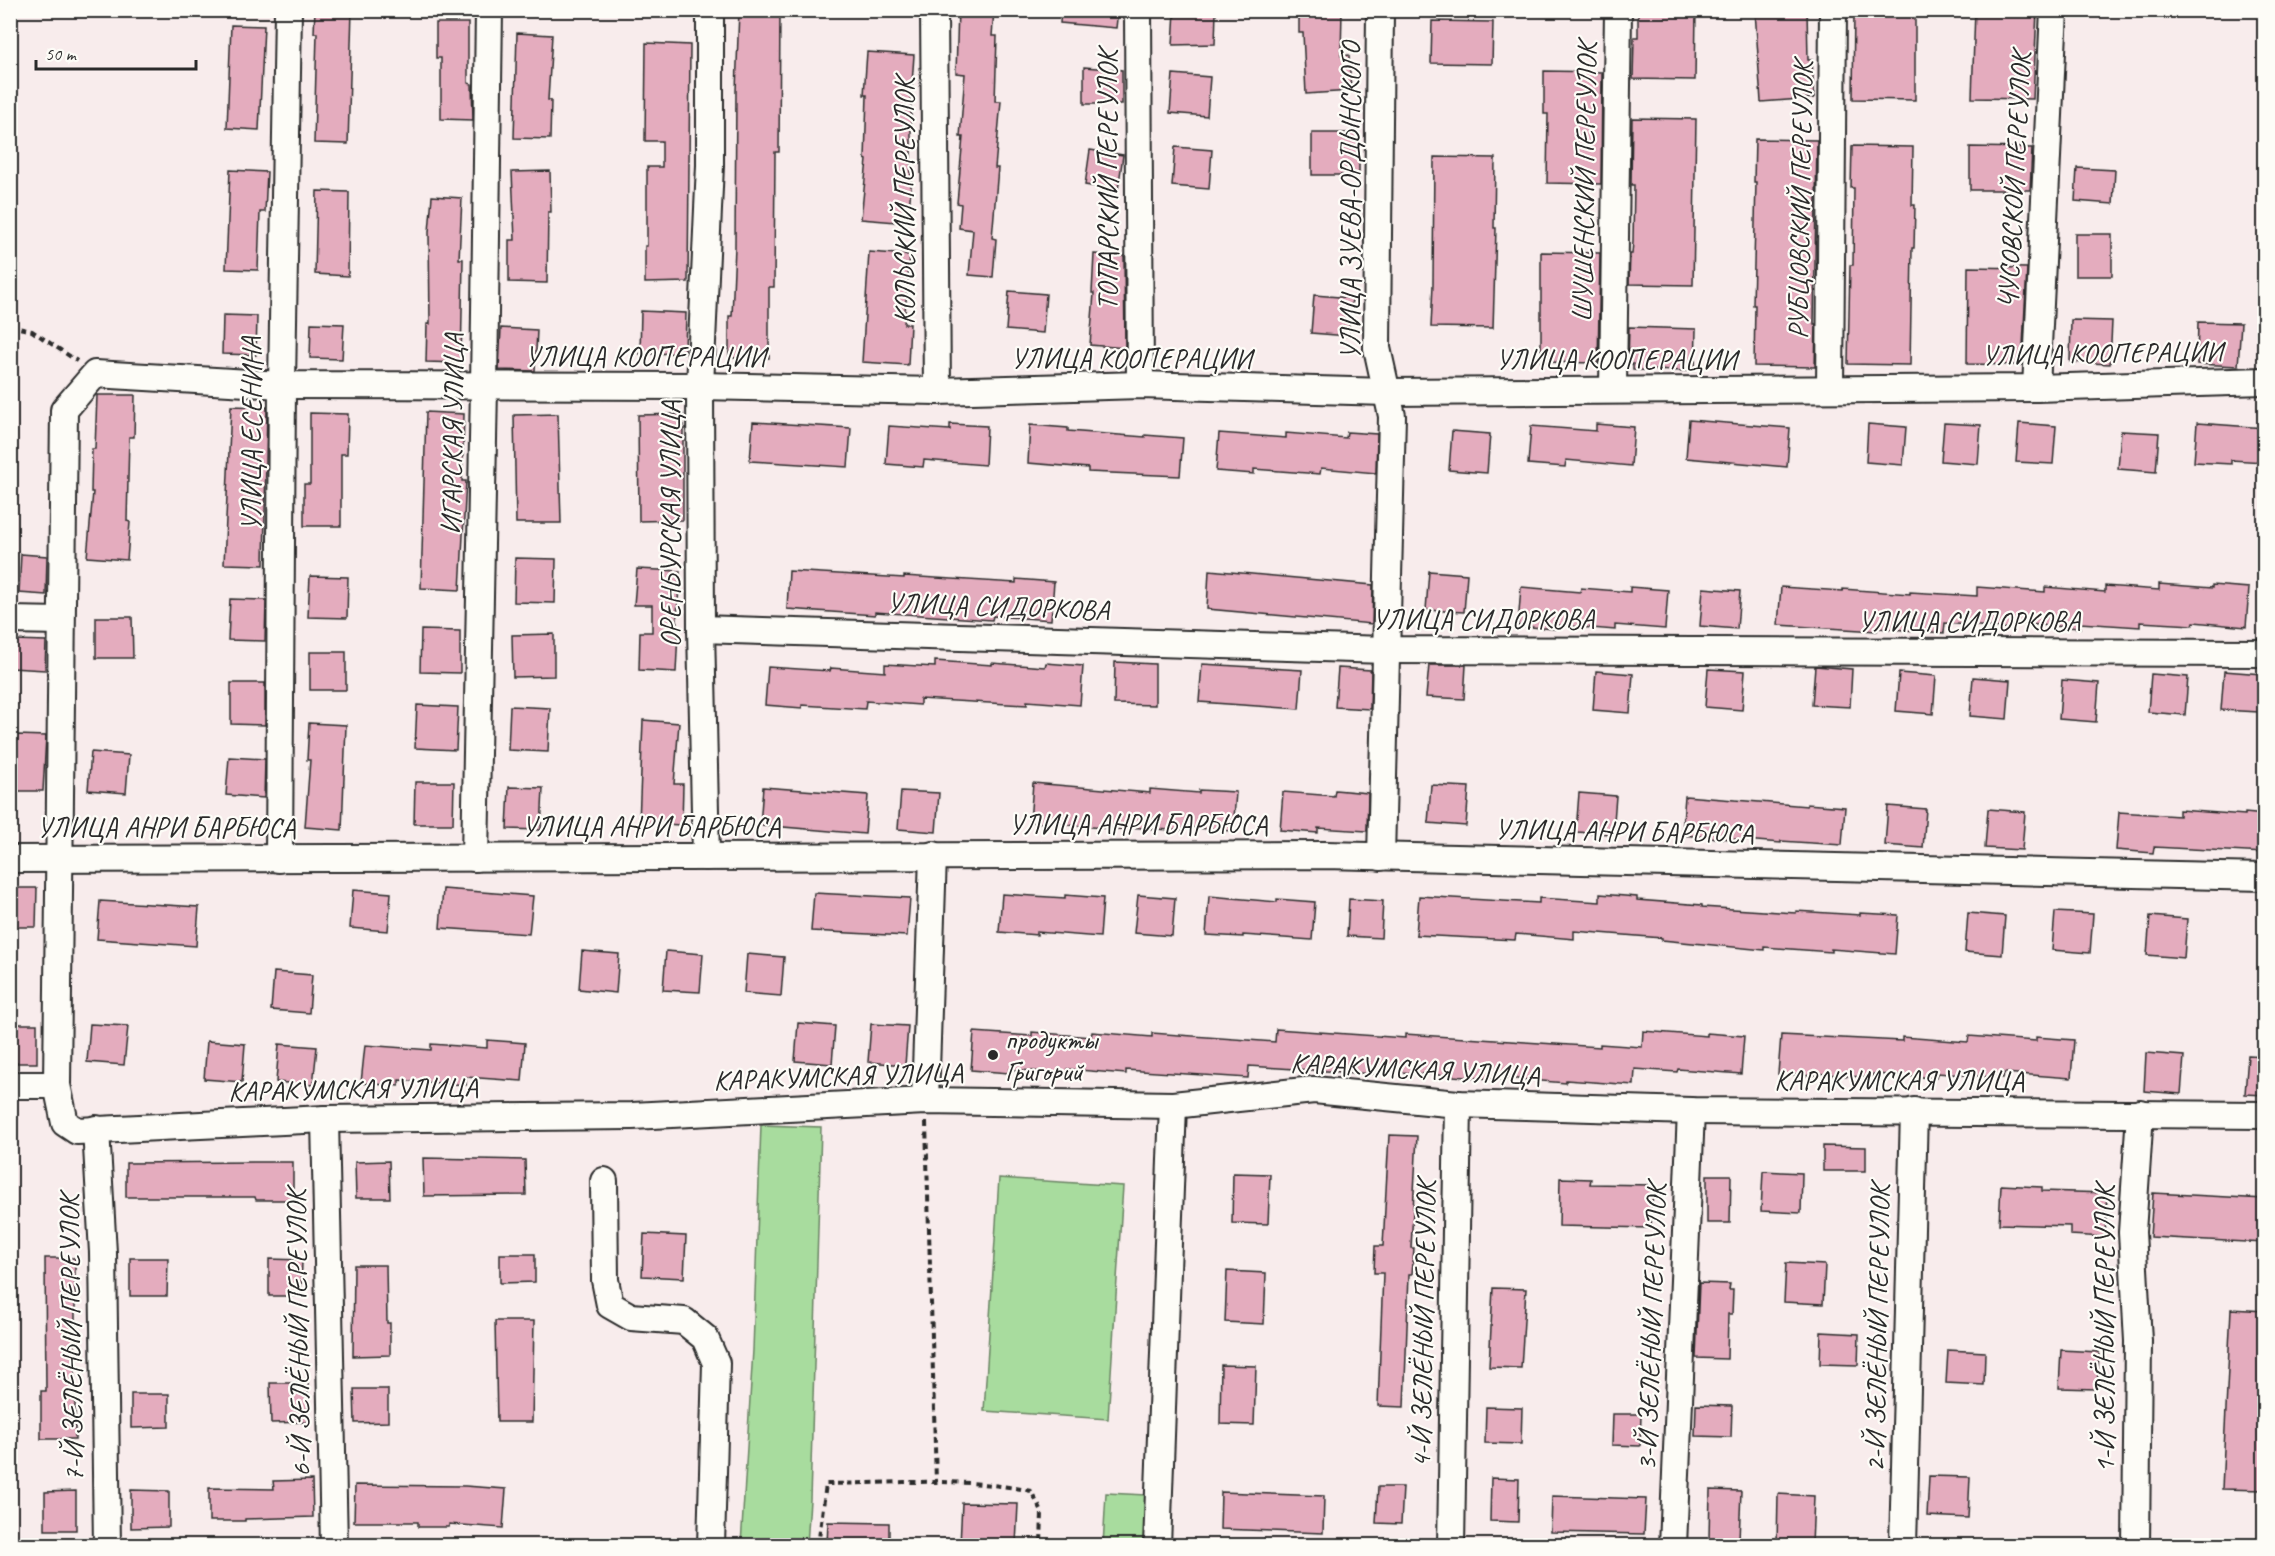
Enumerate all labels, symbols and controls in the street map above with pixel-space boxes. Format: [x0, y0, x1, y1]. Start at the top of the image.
scale bar [36, 33, 196, 71]
street label: ШУШЕНСКИЙ ПЕРЕУЛОК [1564, 36, 1604, 322]
street label: УЛИЦА ЗУЕВА-ОРДЫНСКОГО [1333, 39, 1368, 360]
text: 50 m [45, 43, 78, 65]
street label: ТОПАРСКИЙ ПЕРЕУЛОК [1090, 44, 1125, 310]
street label: ЧУСОВСКОЙ ПЕРЕУЛОК [1990, 45, 2039, 309]
street label: РУБЦОВСКИЙ ПЕРЕУЛОК [1780, 55, 1820, 339]
street label: КОЛЬСКИЙ ПЕРЕУЛОК [887, 72, 922, 324]
street label: ИГАРСКАЯ УЛИЦА [433, 331, 471, 535]
street label: УЛИЦА КООПЕРАЦИИ [1981, 333, 2227, 373]
street label: УЛИЦА ЕСЕНИНА [234, 335, 269, 531]
street label: УЛИЦА КООПЕРАЦИИ [525, 339, 770, 374]
street label: УЛИЦА КООПЕРАЦИИ [1011, 341, 1256, 376]
street label: УЛИЦА КООПЕРАЦИИ [1496, 342, 1741, 377]
street label: ОРЕНБУРСКАЯ УЛИЦА [653, 400, 688, 647]
street label: УЛИЦА СИДОРКОВА [886, 585, 1112, 627]
street label: УЛИЦА СИДОРКОВА [1372, 602, 1596, 637]
street label: УЛИЦА СИДОРКОВА [1858, 604, 2082, 639]
street label: УЛИЦА АНРИ БАРБЮСА [1009, 807, 1268, 842]
street label: УЛИЦА АНРИ БАРБЮСА [522, 809, 781, 844]
street label: УЛИЦА АНРИ БАРБЮСА [37, 810, 296, 845]
street label: УЛИЦА АНРИ БАРБЮСА [1494, 811, 1754, 851]
place label: продукты Григорий [1005, 1022, 1100, 1089]
street label: КАРАКУМСКАЯ УЛИЦА [1290, 1045, 1541, 1093]
marker: продукты Григорий [986, 1048, 1000, 1062]
street label: КАРАКУМСКАЯ УЛИЦА [713, 1054, 964, 1098]
street label: КАРАКУМСКАЯ УЛИЦА [1774, 1063, 2025, 1098]
street label: КАРАКУМСКАЯ УЛИЦА [228, 1069, 479, 1109]
street label: 4-Й ЗЕЛЁНЫЙ ПЕРЕУЛОК [1403, 1174, 1443, 1468]
street label: 3-Й ЗЕЛЁНЫЙ ПЕРЕУЛОК [1628, 1177, 1674, 1471]
street label: 2-Й ЗЕЛЁНЫЙ ПЕРЕУЛОК [1857, 1178, 1897, 1472]
street label: 1-Й ЗЕЛЁНЫЙ ПЕРЕУЛОК [2087, 1179, 2122, 1473]
street label: 6-Й ЗЕЛЁНЫЙ ПЕРЕУЛОК [278, 1183, 318, 1477]
street label: 7-Й ЗЕЛЁНЫЙ ПЕРЕУЛОК [51, 1188, 91, 1482]

